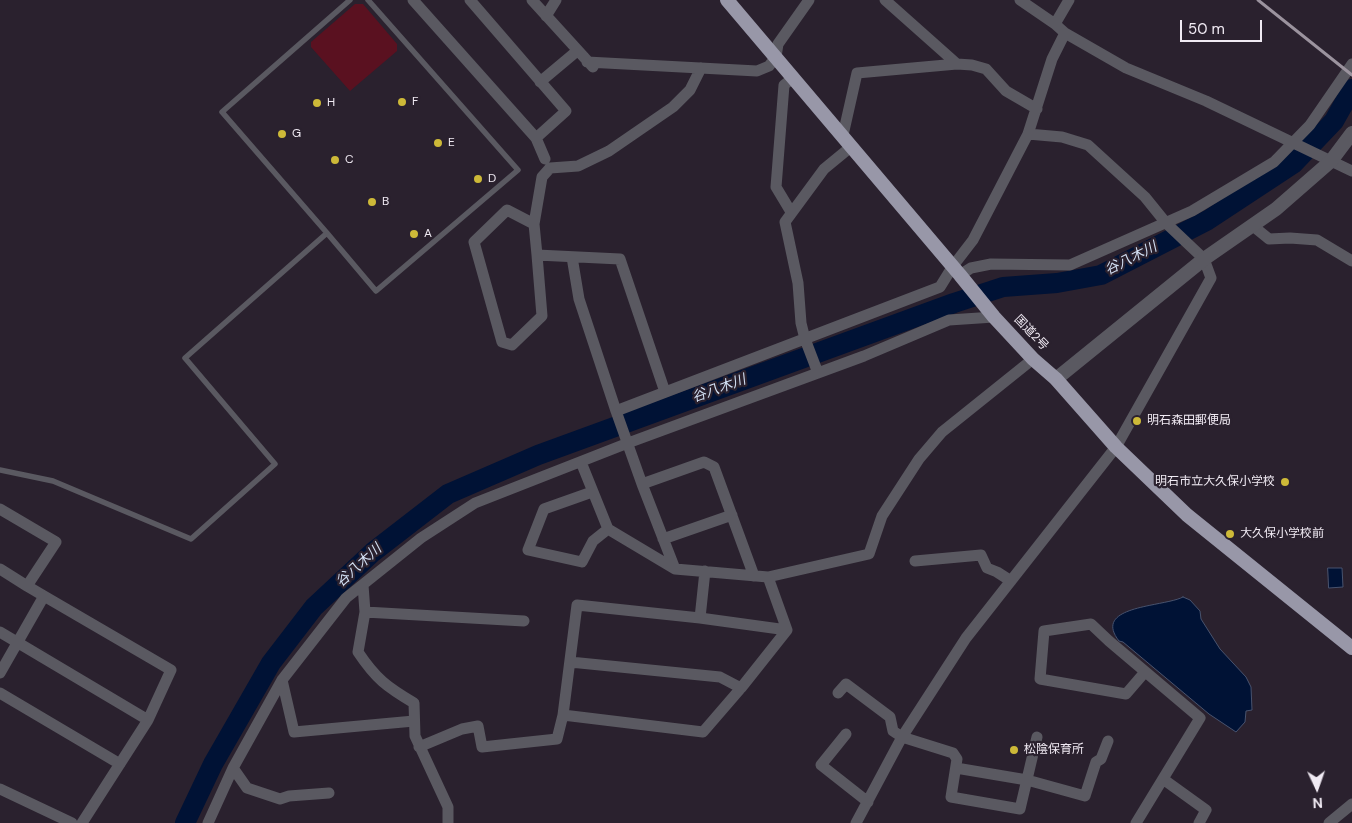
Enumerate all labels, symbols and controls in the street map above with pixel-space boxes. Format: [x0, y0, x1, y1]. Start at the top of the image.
scale bar [1182, 10, 1264, 42]
text: 50 m [1188, 19, 1225, 39]
place label: F [412, 95, 418, 109]
place label: H [327, 96, 335, 110]
marker: F [396, 96, 408, 108]
marker: H [311, 97, 323, 109]
place label: G [292, 127, 301, 141]
marker: G [276, 128, 288, 140]
place label: E [448, 136, 455, 150]
marker: E [432, 137, 444, 149]
place label: C [345, 153, 354, 167]
marker: C [329, 154, 341, 166]
place label: D [488, 172, 496, 186]
marker: D [472, 173, 484, 185]
place label: B [382, 195, 389, 209]
marker: B [366, 196, 378, 208]
place label: A [424, 227, 432, 241]
marker: A [408, 228, 420, 240]
water label: 谷八木川 [1102, 239, 1160, 279]
street label: 国道2号 [1011, 313, 1051, 353]
water label: 谷八木川 [690, 372, 748, 406]
place label: 明石森田郵便局 [1147, 414, 1231, 428]
marker: 明石森田郵便局 [1131, 415, 1143, 427]
place label: 明石市立大久保小学校 [1155, 475, 1275, 489]
marker: 明石市立大久保小学校 [1279, 476, 1291, 488]
place label: 大久保小学校前 [1240, 527, 1324, 541]
marker: 大久保小学校前 [1224, 528, 1236, 540]
water label: 谷八木川 [333, 541, 385, 591]
place label: 松陰保育所 [1024, 743, 1084, 757]
marker: 松陰保育所 [1008, 744, 1020, 756]
north arrow [1292, 763, 1342, 813]
text: N [1312, 794, 1323, 812]

